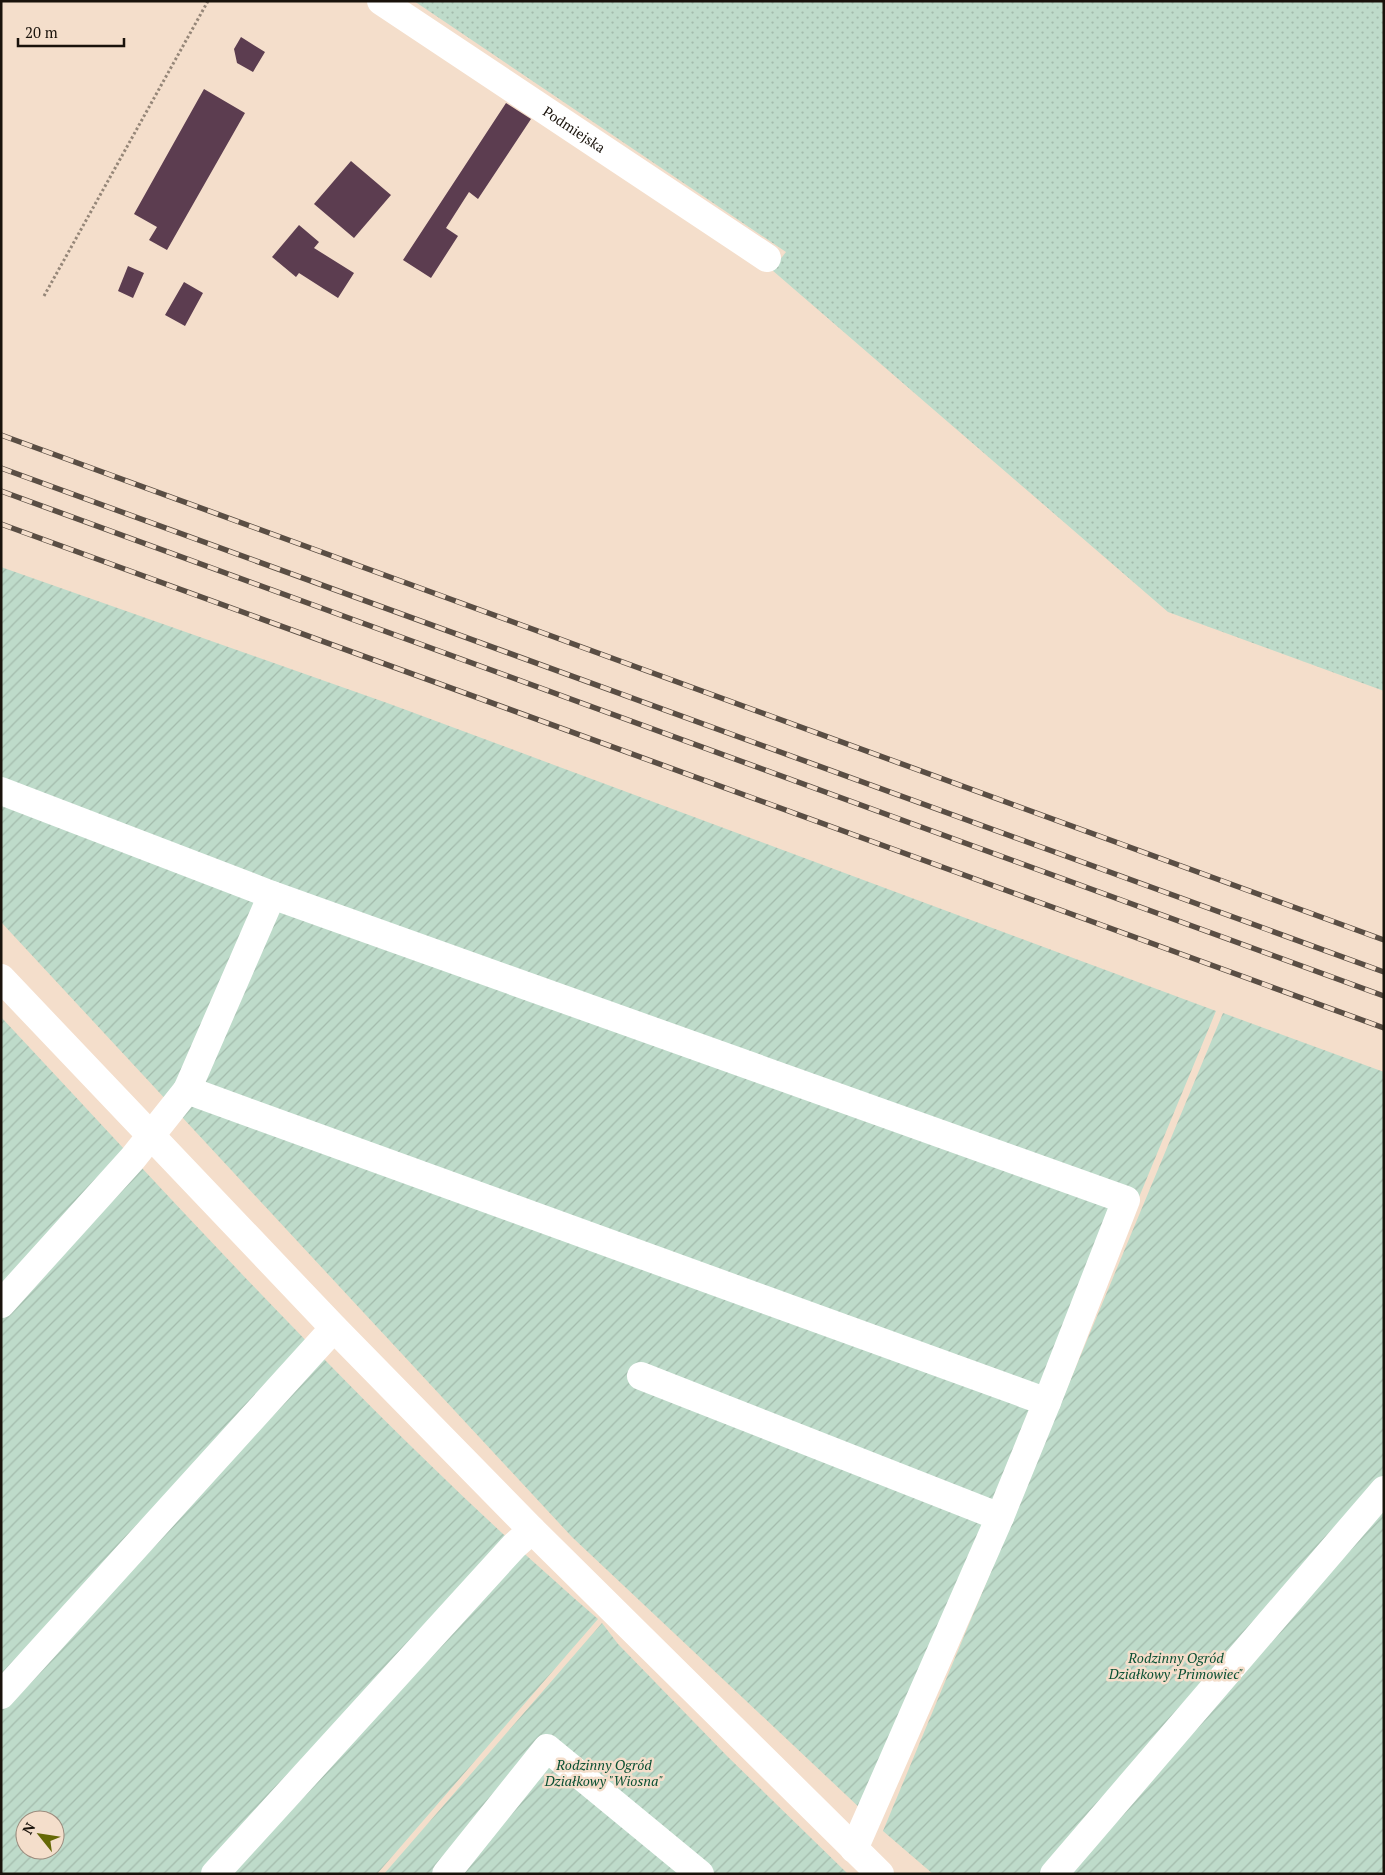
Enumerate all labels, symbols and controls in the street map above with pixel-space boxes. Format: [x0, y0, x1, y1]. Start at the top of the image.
scale bar [18, 15, 124, 47]
text: 20 m [25, 22, 58, 42]
street label: Podmiejska [539, 102, 609, 157]
park label: Rodzinny Ogród Działkowy "Primowiec" [1108, 1648, 1243, 1683]
park label: Rodzinny Ogród Działkowy "Wiosna" [544, 1755, 664, 1790]
north arrow [15, 1810, 65, 1860]
text: N [17, 1819, 39, 1838]

